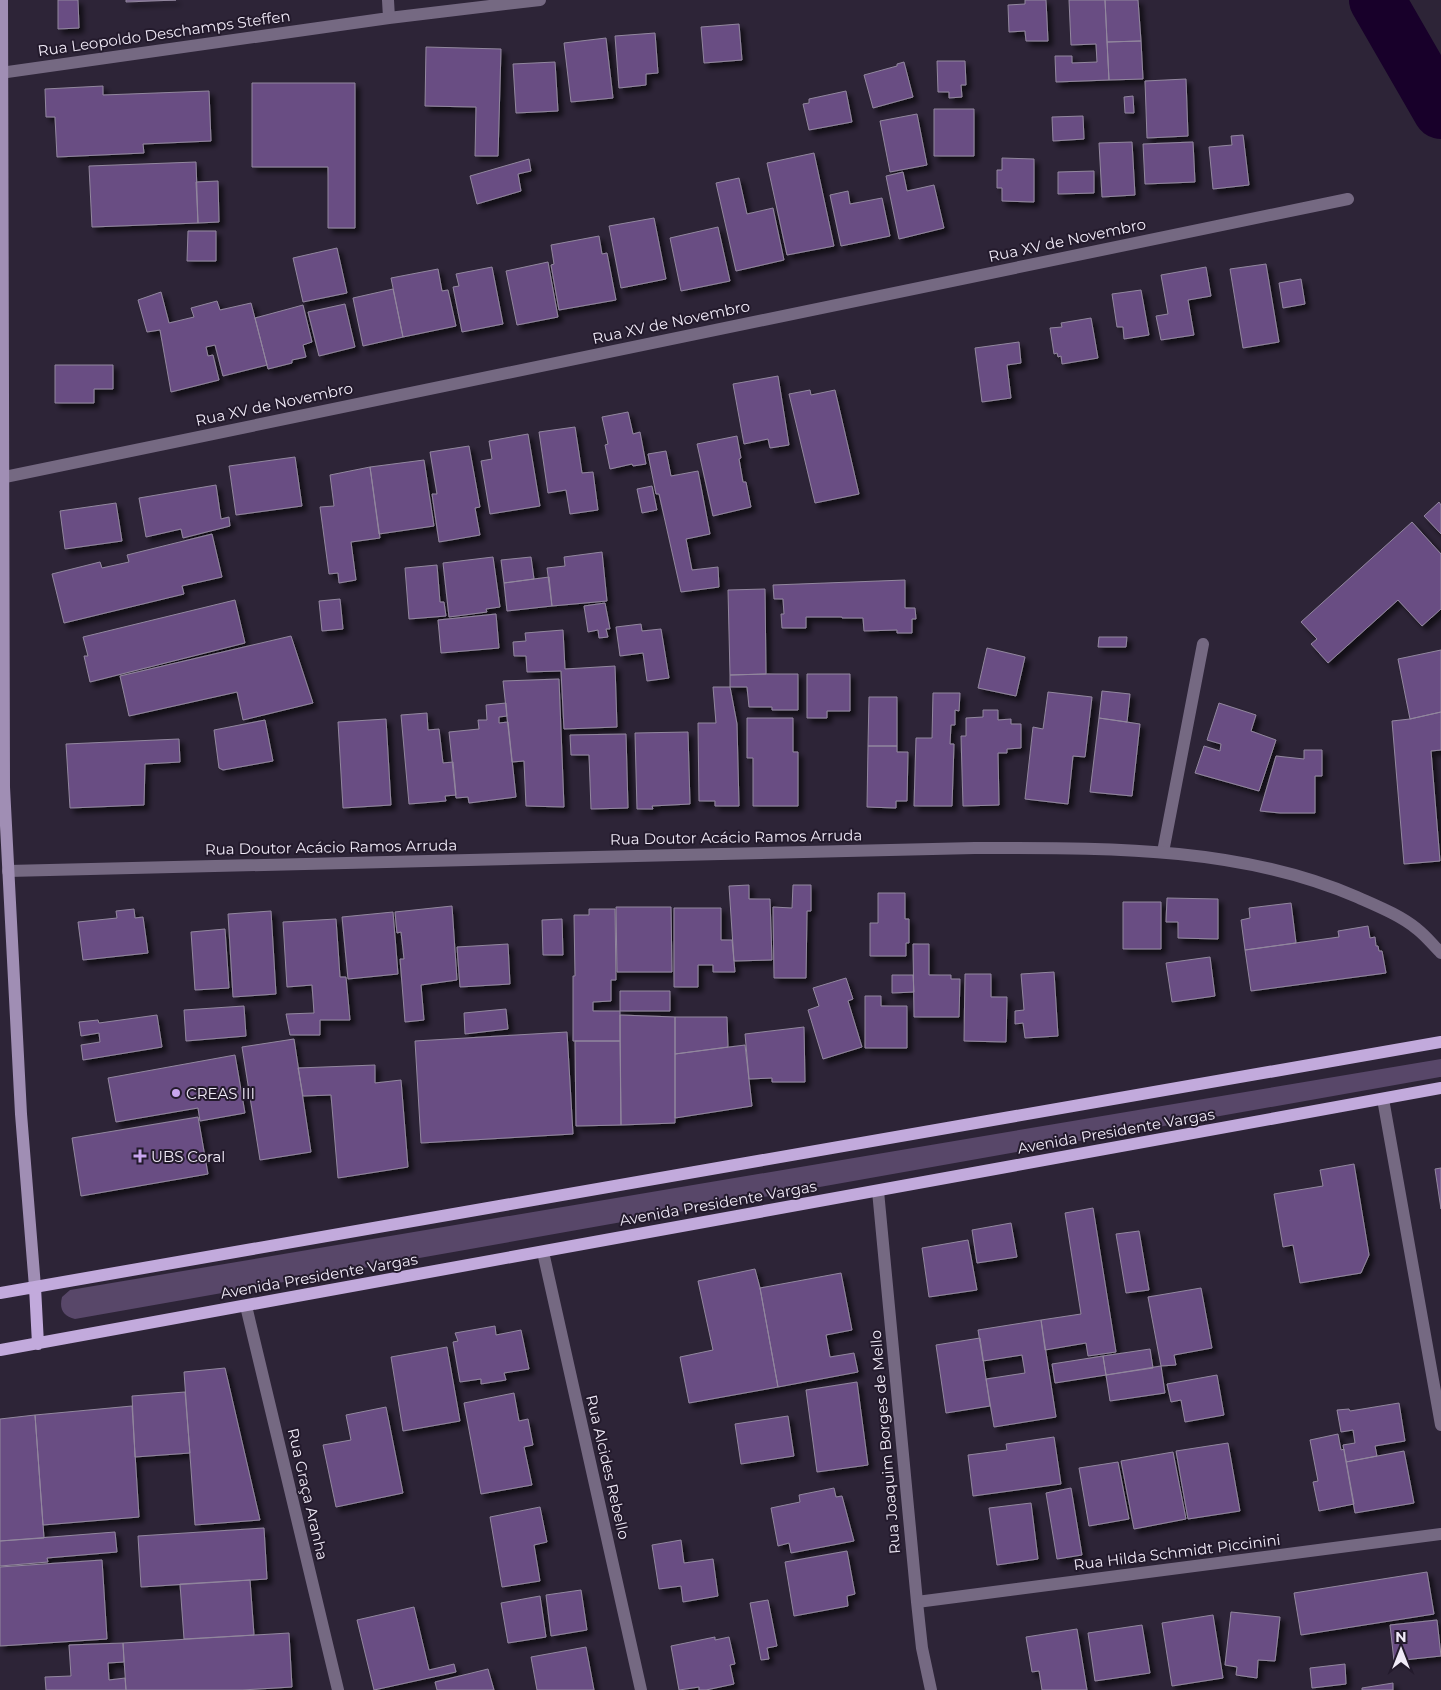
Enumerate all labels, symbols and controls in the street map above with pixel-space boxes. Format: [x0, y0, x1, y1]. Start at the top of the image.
street label: Rua Leopoldo Deschamps Steffen [37, 6, 291, 60]
street label: Rua XV de Novembro [987, 214, 1147, 266]
street label: Rua XV de Novembro [591, 296, 751, 348]
street label: Rua XV de Novembro [194, 378, 354, 430]
street label: Rua Doutor Acácio Ramos Arruda [610, 825, 862, 849]
street label: Rua Doutor Acácio Ramos Arruda [205, 835, 457, 859]
place label: CREAS III [186, 1084, 255, 1103]
marker: CREAS III [170, 1087, 182, 1099]
street label: Avenida Presidente Vargas [1016, 1104, 1216, 1158]
place label: UBS Coral [151, 1147, 225, 1166]
marker: UBS Coral [133, 1149, 147, 1163]
street label: Avenida Presidente Vargas [618, 1176, 818, 1230]
street label: Avenida Presidente Vargas [219, 1249, 419, 1303]
street label: Rua Joaquim Borges de Mello [866, 1329, 904, 1555]
street label: Rua Alcides Rebello [582, 1393, 634, 1541]
street label: Rua Graça Aranha [284, 1426, 332, 1562]
street label: Rua Hilda Schmidt Piccinini [1072, 1530, 1282, 1574]
north arrow [1376, 1625, 1426, 1675]
text: N [1395, 1628, 1407, 1646]

